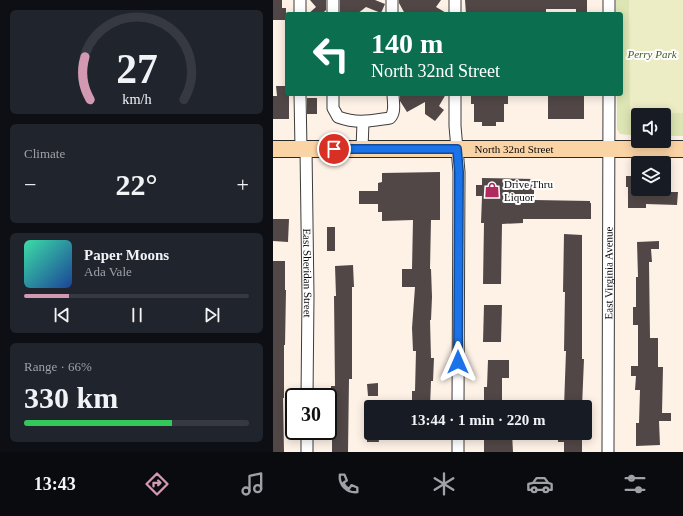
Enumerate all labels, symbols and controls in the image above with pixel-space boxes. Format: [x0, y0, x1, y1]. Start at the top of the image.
icon: left [305, 28, 357, 80]
text: 140 m [371, 28, 443, 59]
text: 27 [116, 46, 157, 92]
park label: Perry Park [626, 48, 678, 60]
text: North 32nd Street [371, 61, 500, 81]
text: km/h [122, 91, 151, 107]
map controls [631, 108, 671, 196]
button: sound [631, 108, 671, 148]
pin [317, 132, 351, 166]
icon: arrive [323, 138, 345, 160]
street label: North 32nd Street [475, 143, 553, 155]
text: Climate [24, 146, 65, 161]
button: layers [631, 156, 671, 196]
text: 22° [116, 168, 158, 201]
text: − [24, 172, 36, 197]
text: + [237, 172, 249, 197]
place label: Drive Thru Liquor [504, 178, 553, 203]
shop icon: Drive Thru Liquor [483, 181, 501, 199]
street label: East Virginia Avenue [602, 226, 615, 319]
street label: East Sheridan Street [301, 228, 314, 318]
text: Paper Moons [84, 247, 169, 263]
text: Ada Vale [84, 264, 132, 279]
icon: previous [51, 304, 73, 326]
icon: pause [126, 304, 148, 326]
icon: next [201, 304, 223, 326]
position arrow [437, 341, 479, 383]
text: Range · 66% [24, 359, 92, 374]
text: 330 km [24, 381, 118, 414]
speed limit sign: 30 [285, 388, 337, 440]
text: 13:44 · 1 min · 220 m [411, 412, 546, 428]
icon: directions [143, 470, 171, 498]
icon: music [239, 470, 267, 498]
icon: phone [334, 470, 362, 498]
icon: climate [430, 470, 458, 498]
icon: car [526, 470, 554, 498]
icon: filters [621, 470, 649, 498]
text: 13:43 [34, 474, 76, 494]

